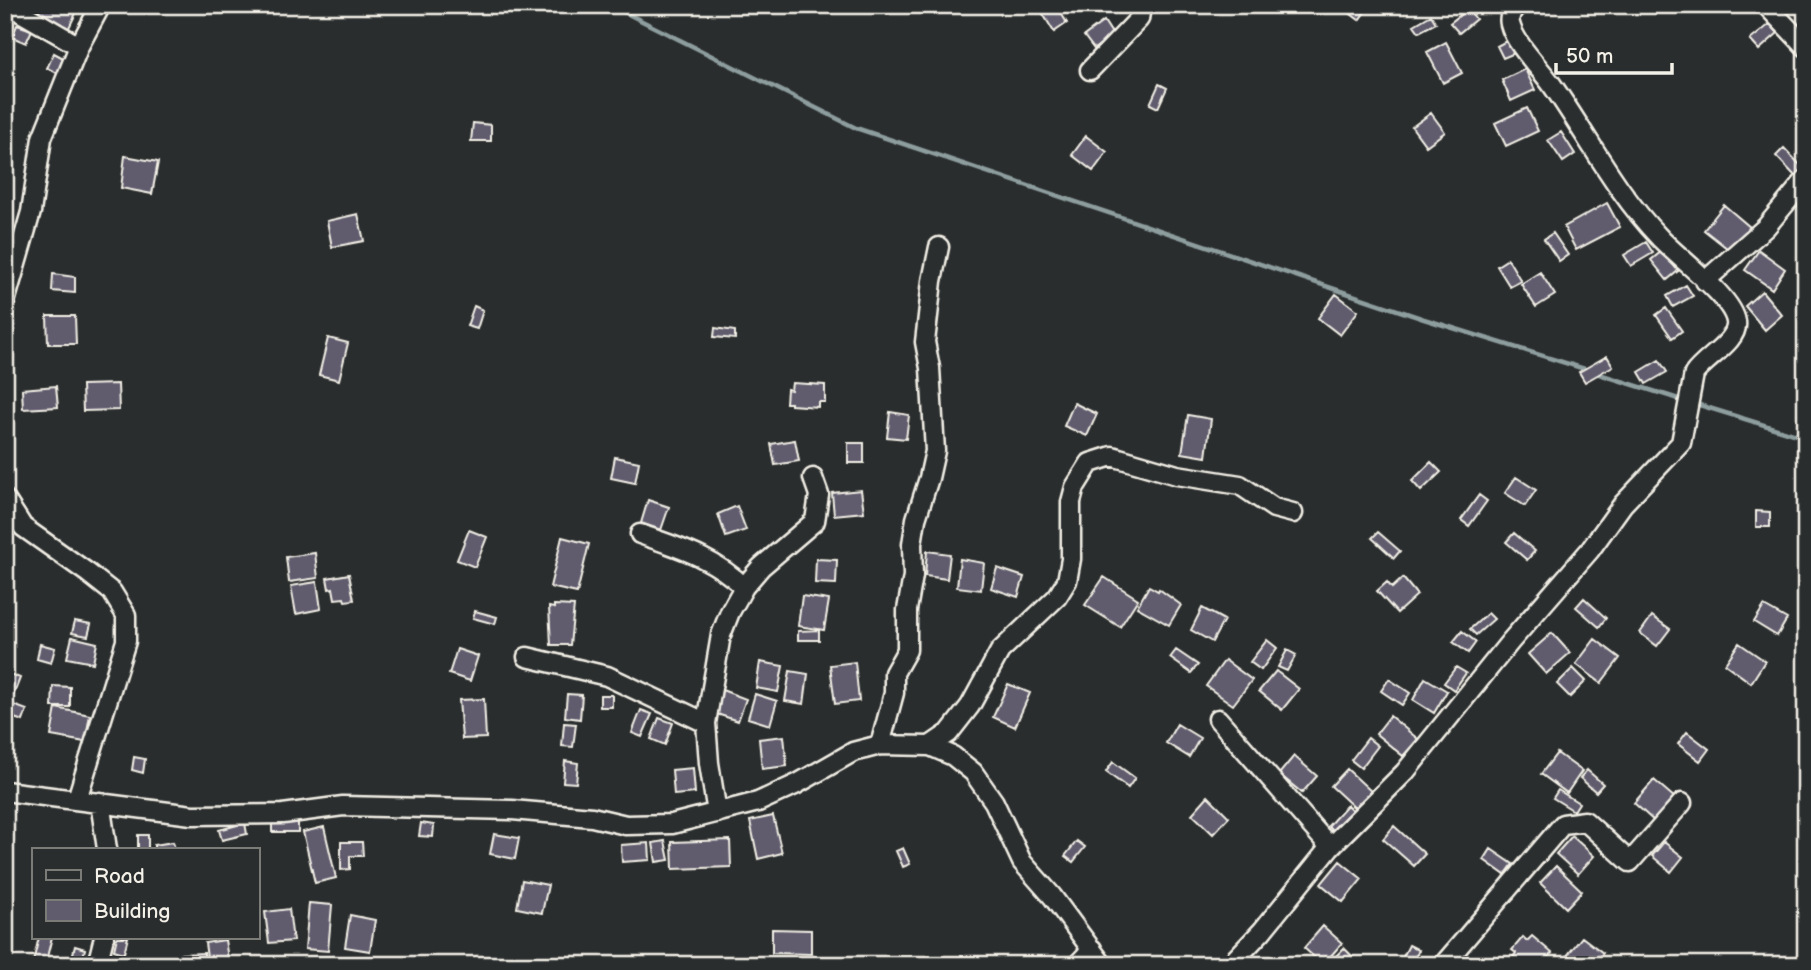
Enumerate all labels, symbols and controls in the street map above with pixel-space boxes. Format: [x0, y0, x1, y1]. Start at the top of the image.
scale bar [1556, 32, 1671, 76]
text: 50 m [1566, 44, 1613, 69]
legend [32, 848, 259, 939]
text: Road [94, 864, 145, 889]
text: Building [94, 899, 170, 924]

